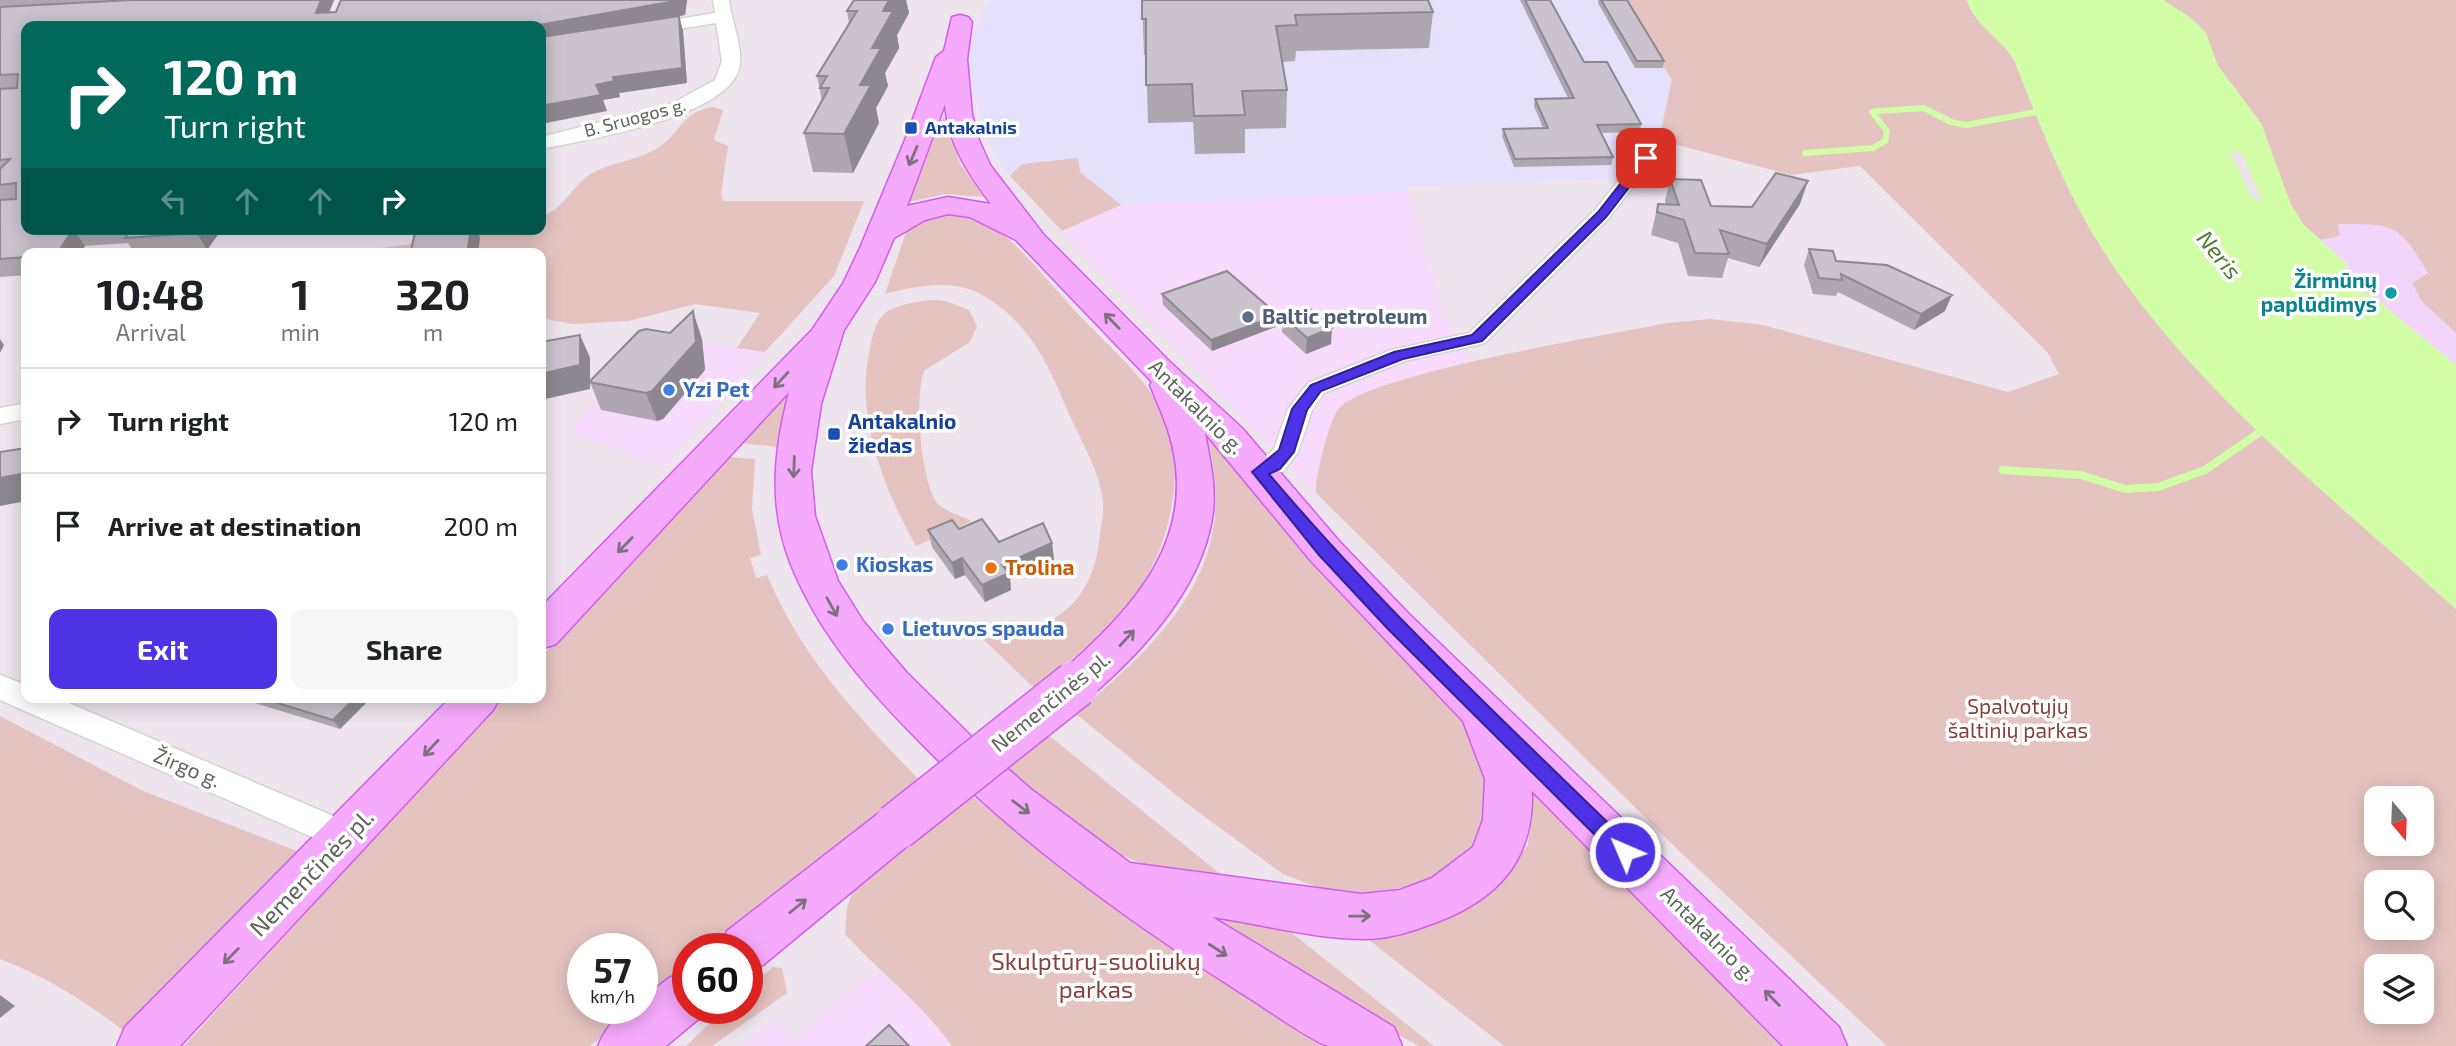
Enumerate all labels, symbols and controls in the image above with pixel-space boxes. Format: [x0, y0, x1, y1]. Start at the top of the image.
text: 120 m [164, 46, 298, 105]
icon: right [49, 49, 140, 140]
street label: B. Sruogos g. [581, 93, 688, 141]
text: Turn right [164, 106, 306, 144]
place label: Antakalnis [925, 116, 1017, 138]
marker: Antakalnis [903, 120, 919, 136]
pin [1616, 128, 1676, 188]
icon: arrive [1627, 139, 1665, 177]
one-way arrow [905, 145, 918, 166]
icon: left [155, 182, 193, 220]
icon: ahead [228, 182, 266, 220]
icon: ahead [301, 182, 339, 220]
icon: right [374, 182, 412, 220]
water label: Neris [2192, 224, 2248, 285]
place label: Žirmūnų paplūdimys [2261, 267, 2377, 317]
text: 10:48 [97, 268, 205, 318]
text: 1 [291, 268, 309, 318]
text: 320 [396, 268, 470, 318]
marker: Žirmūnų paplūdimys [2383, 285, 2399, 301]
place label: Baltic petroleum [1262, 303, 1428, 328]
marker: Baltic petroleum [1240, 309, 1256, 325]
one-way arrow [1103, 313, 1120, 330]
text: Arrival [116, 318, 186, 346]
text: min [281, 318, 320, 346]
text: m [423, 318, 443, 346]
street label: Antakalnio g. [1144, 353, 1250, 459]
one-way arrow [773, 371, 789, 389]
place label: Yzi Pet [683, 376, 750, 401]
marker: Yzi Pet [661, 382, 677, 398]
icon: right [49, 402, 87, 440]
text: Turn right [108, 405, 229, 436]
text: 120 m [449, 405, 518, 436]
place label: Antakalnio žiedas [848, 408, 956, 457]
marker: Antakalnio žiedas [826, 426, 842, 442]
one-way arrow [787, 456, 800, 479]
icon: arrive [49, 507, 87, 545]
text: Arrive at destination [108, 510, 361, 541]
text: 200 m [443, 510, 518, 541]
one-way arrow [616, 536, 633, 553]
place label: Kioskas [856, 551, 934, 576]
place label: Trolina [1005, 554, 1075, 579]
marker: Kioskas [834, 557, 850, 573]
marker: Trolina [983, 560, 999, 576]
one-way arrow [826, 596, 839, 617]
button: Exit [49, 609, 277, 689]
button: Share [291, 609, 518, 689]
place label: Lietuvos spauda [902, 615, 1064, 640]
marker: Lietuvos spauda [880, 621, 896, 637]
one-way arrow [1118, 630, 1135, 647]
street label: Nemenčinės pl. [986, 645, 1114, 756]
park label: Spalvotųjų šaltinių parkas [1948, 693, 2088, 742]
one-way arrow [423, 739, 440, 756]
street label: Žirgo g. [150, 741, 225, 792]
north arrow [2364, 786, 2434, 856]
map controls [2364, 786, 2434, 1024]
one-way arrow [1011, 800, 1029, 815]
street label: Nemenčinės pl. [243, 802, 379, 942]
position arrow [1588, 815, 1662, 889]
button: search [2364, 870, 2434, 940]
street label: Antakalnio g. [1656, 880, 1762, 986]
one-way arrow [788, 898, 806, 913]
one-way arrow [1348, 909, 1371, 923]
speed limit sign: 60 [672, 933, 763, 1024]
one-way arrow [1208, 942, 1227, 957]
park label: Skulptūrų-suoliukų parkas [991, 946, 1201, 1003]
one-way arrow [222, 948, 239, 965]
text: 57 [594, 948, 631, 990]
button: layers [2364, 954, 2434, 1024]
text: km/h [590, 985, 635, 1007]
one-way arrow [1764, 990, 1781, 1007]

